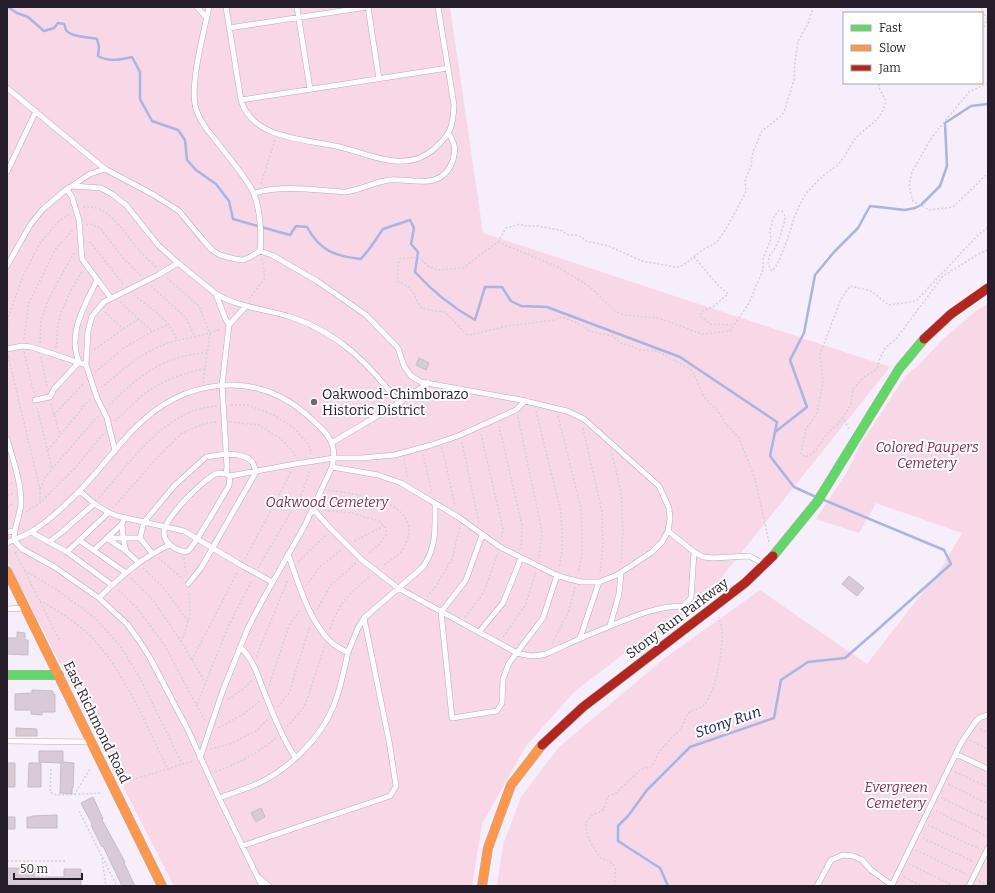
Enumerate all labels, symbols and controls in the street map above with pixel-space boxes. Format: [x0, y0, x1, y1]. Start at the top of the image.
legend [843, 12, 983, 84]
text: Fast [879, 21, 903, 35]
text: Slow [879, 41, 906, 55]
text: Jam [878, 61, 901, 75]
place label: Oakwood-Chimborazo Historic District [322, 386, 468, 419]
marker: Oakwood-Chimborazo Historic District [309, 397, 319, 407]
park label: Colored Paupers Cemetery [875, 439, 979, 472]
park label: Oakwood Cemetery [266, 494, 389, 511]
street label: Stony Run Parkway [623, 574, 732, 663]
street label: East Richmond Road [60, 658, 134, 786]
water label: Stony Run [693, 702, 763, 742]
park label: Evergreen Cemetery [864, 779, 928, 812]
scale bar [14, 855, 82, 881]
text: 50 m [20, 862, 49, 876]

